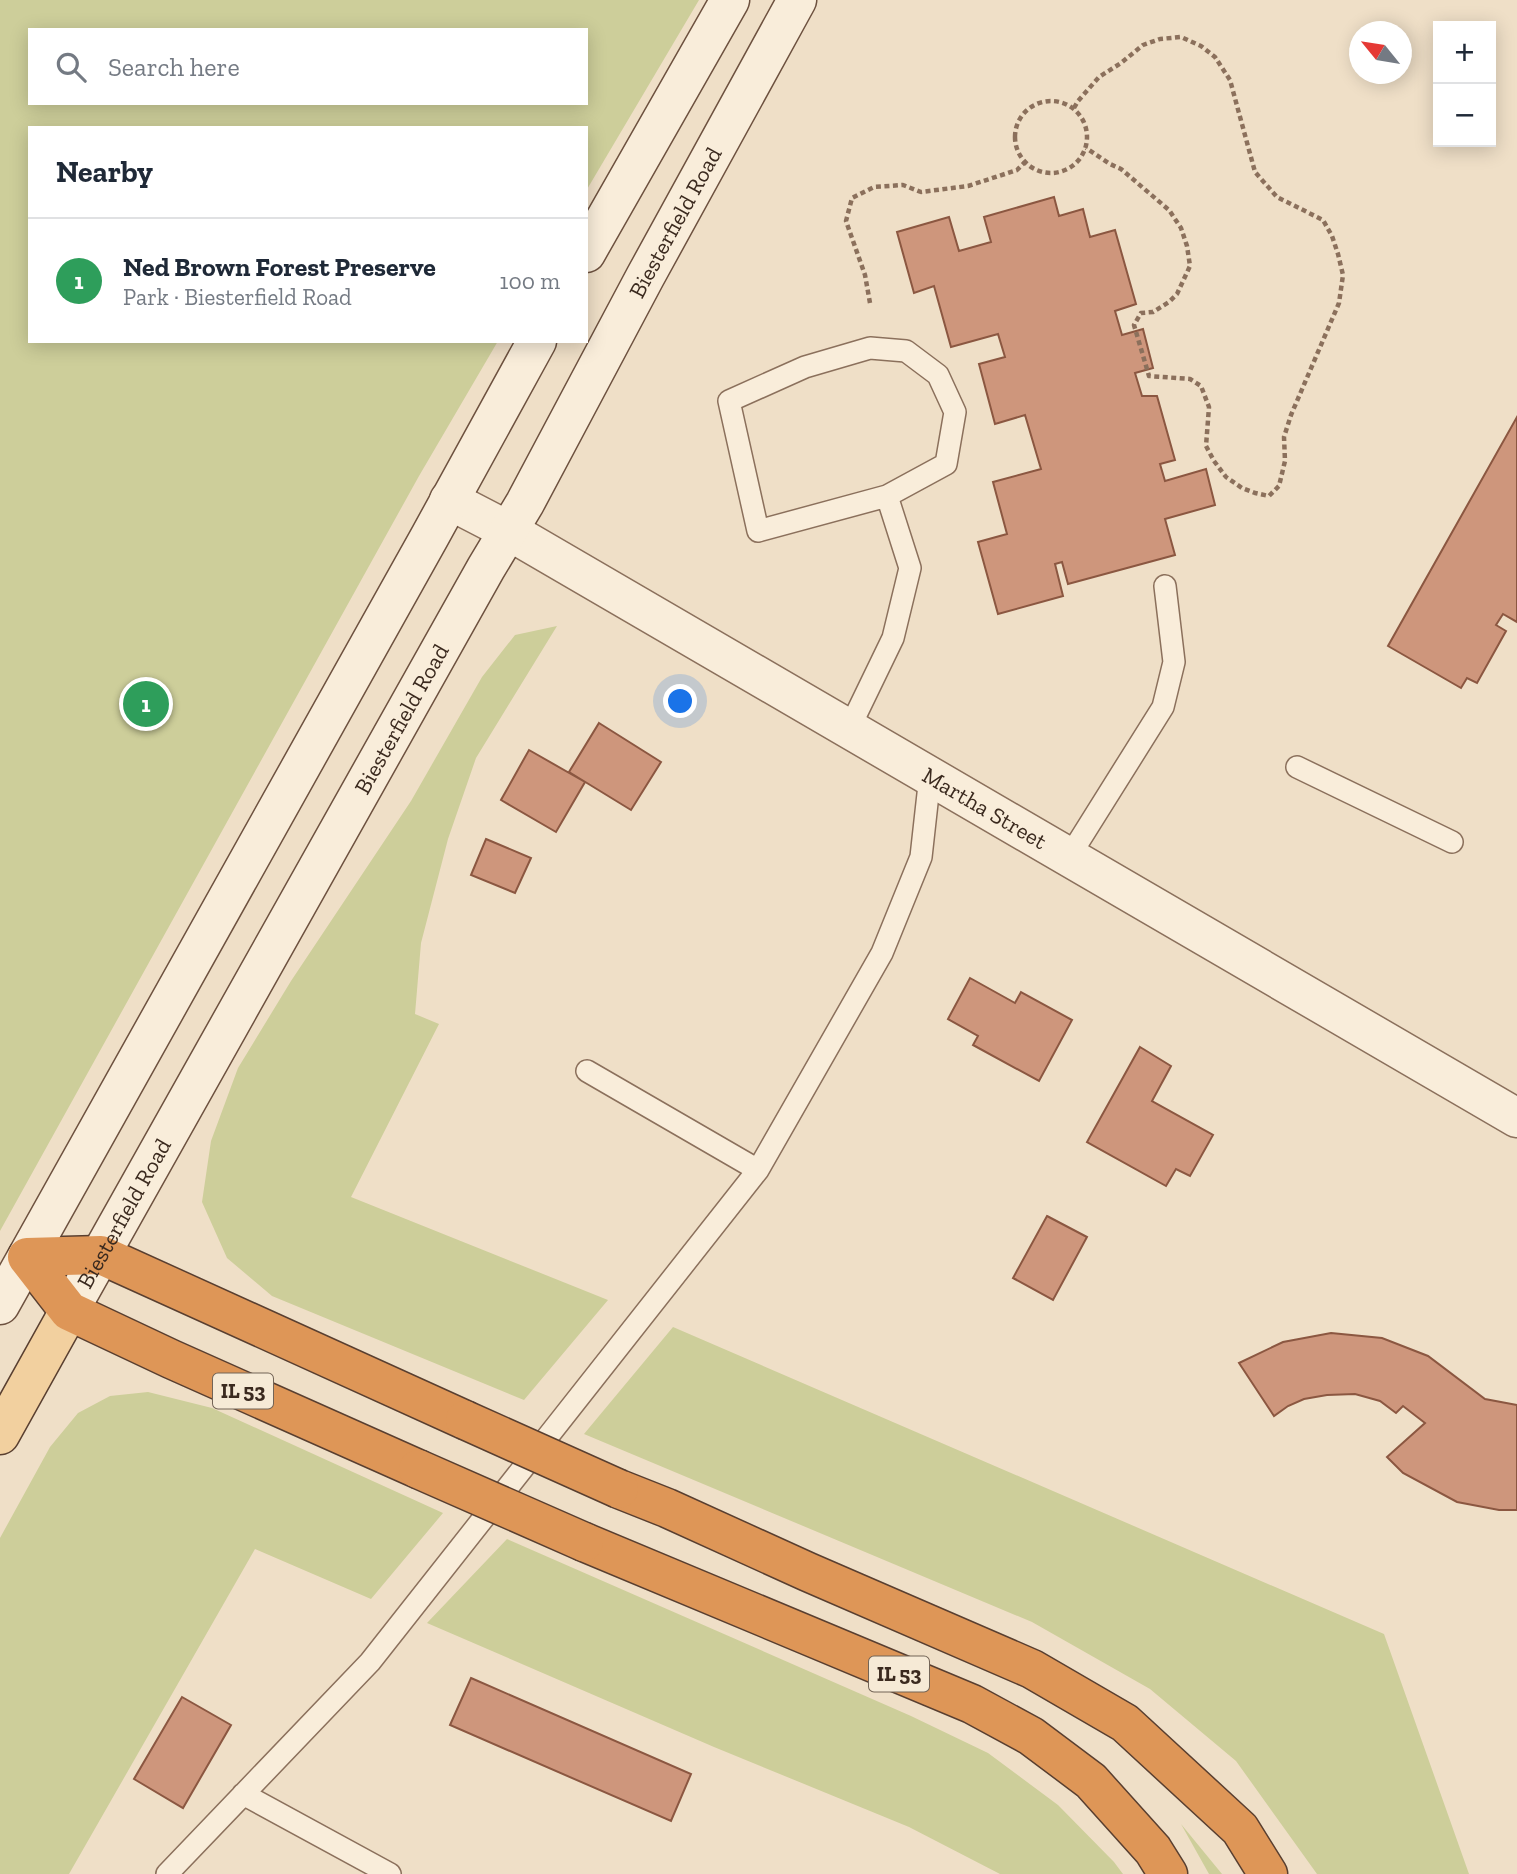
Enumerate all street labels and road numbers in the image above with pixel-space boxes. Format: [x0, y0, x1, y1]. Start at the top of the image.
street label: Biesterfield Road [623, 142, 728, 303]
street label: Biesterfield Road [348, 639, 455, 799]
street label: Martha Street [917, 761, 1052, 855]
street label: Biesterfield Road [71, 1133, 177, 1293]
road number: IL 53 [213, 1374, 273, 1408]
road number: IL 53 [869, 1656, 929, 1692]

